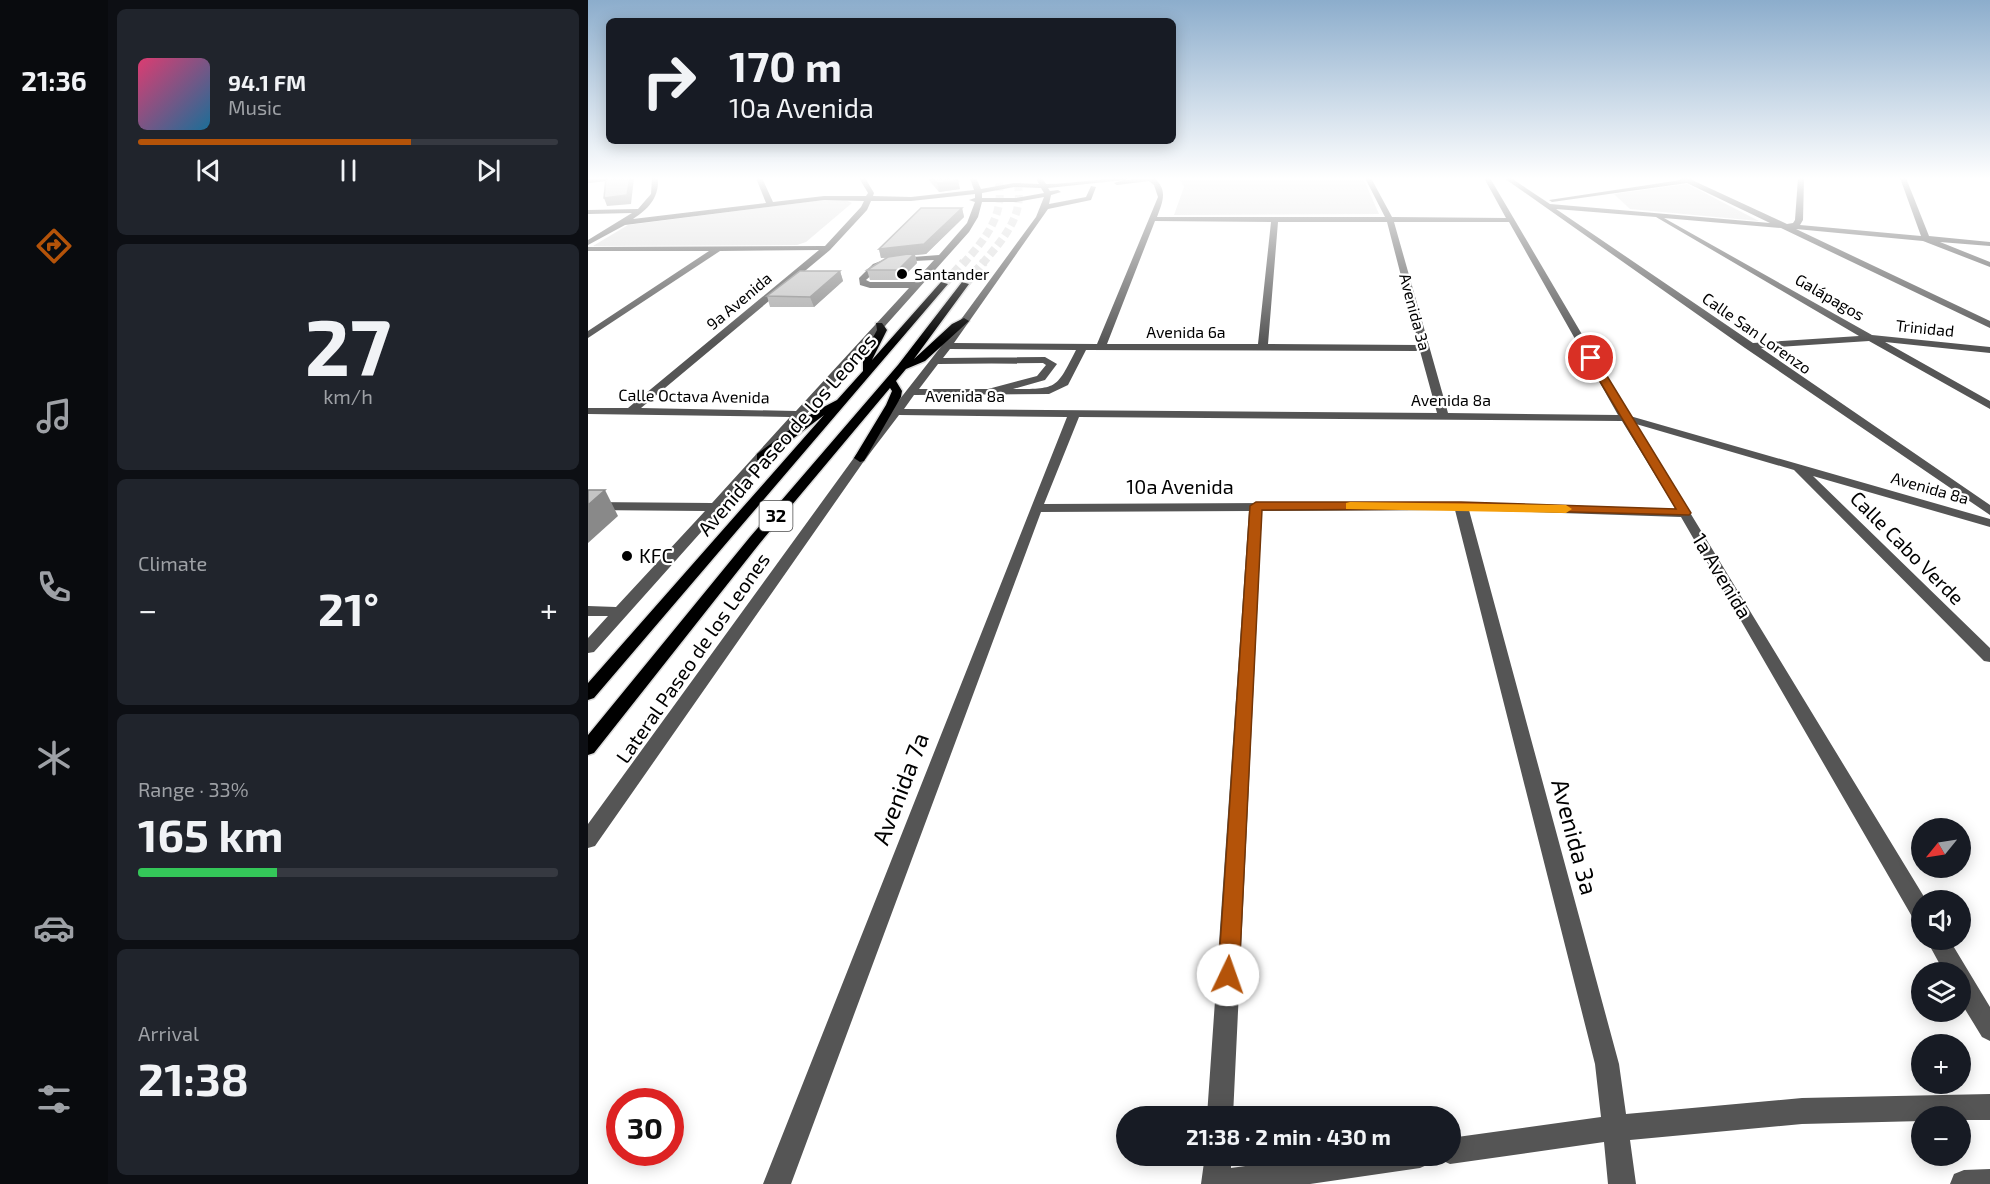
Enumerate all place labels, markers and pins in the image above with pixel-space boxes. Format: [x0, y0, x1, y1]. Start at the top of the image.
place label: Santander [914, 264, 990, 283]
marker: Santander [895, 267, 909, 281]
pin [1565, 332, 1616, 383]
place label: KFC [639, 543, 673, 567]
marker: KFC [620, 549, 634, 563]

